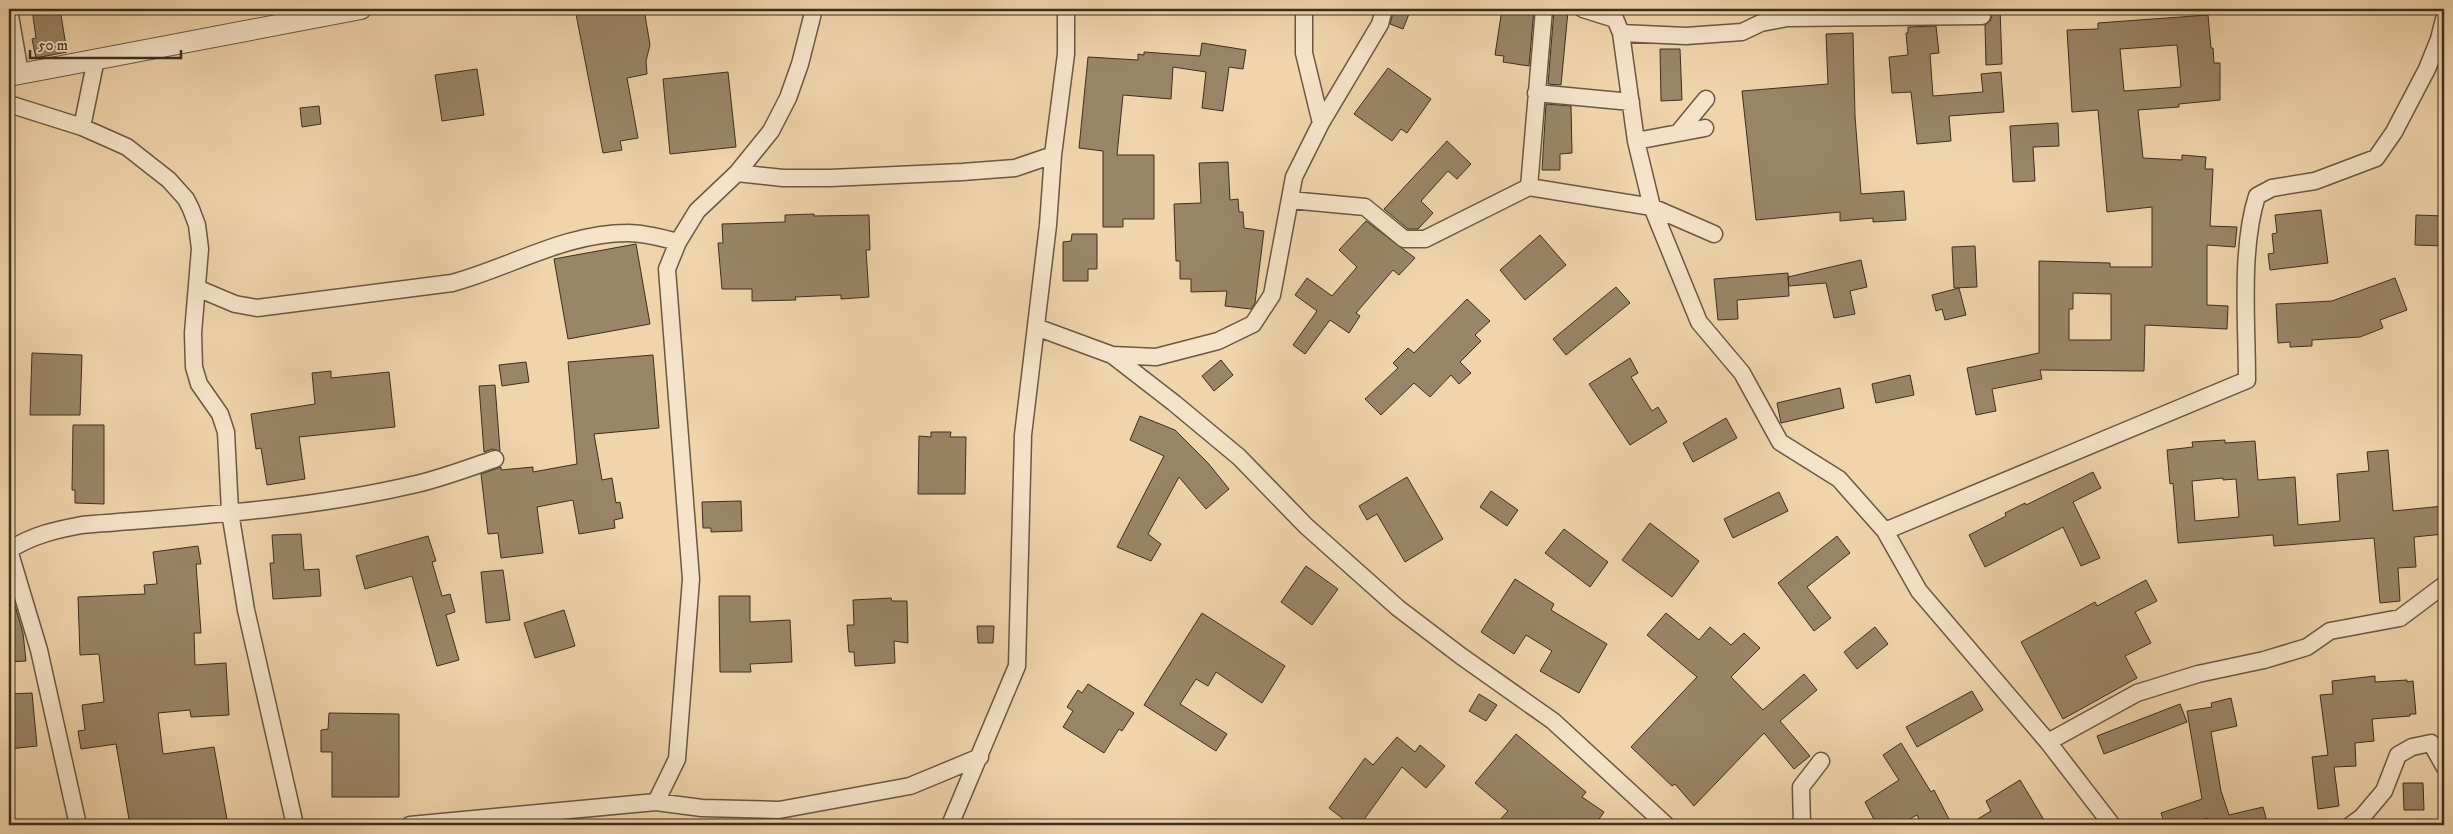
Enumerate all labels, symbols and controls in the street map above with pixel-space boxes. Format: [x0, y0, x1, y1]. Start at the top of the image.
scale bar [30, 28, 181, 60]
text: 50 m [38, 36, 68, 55]

